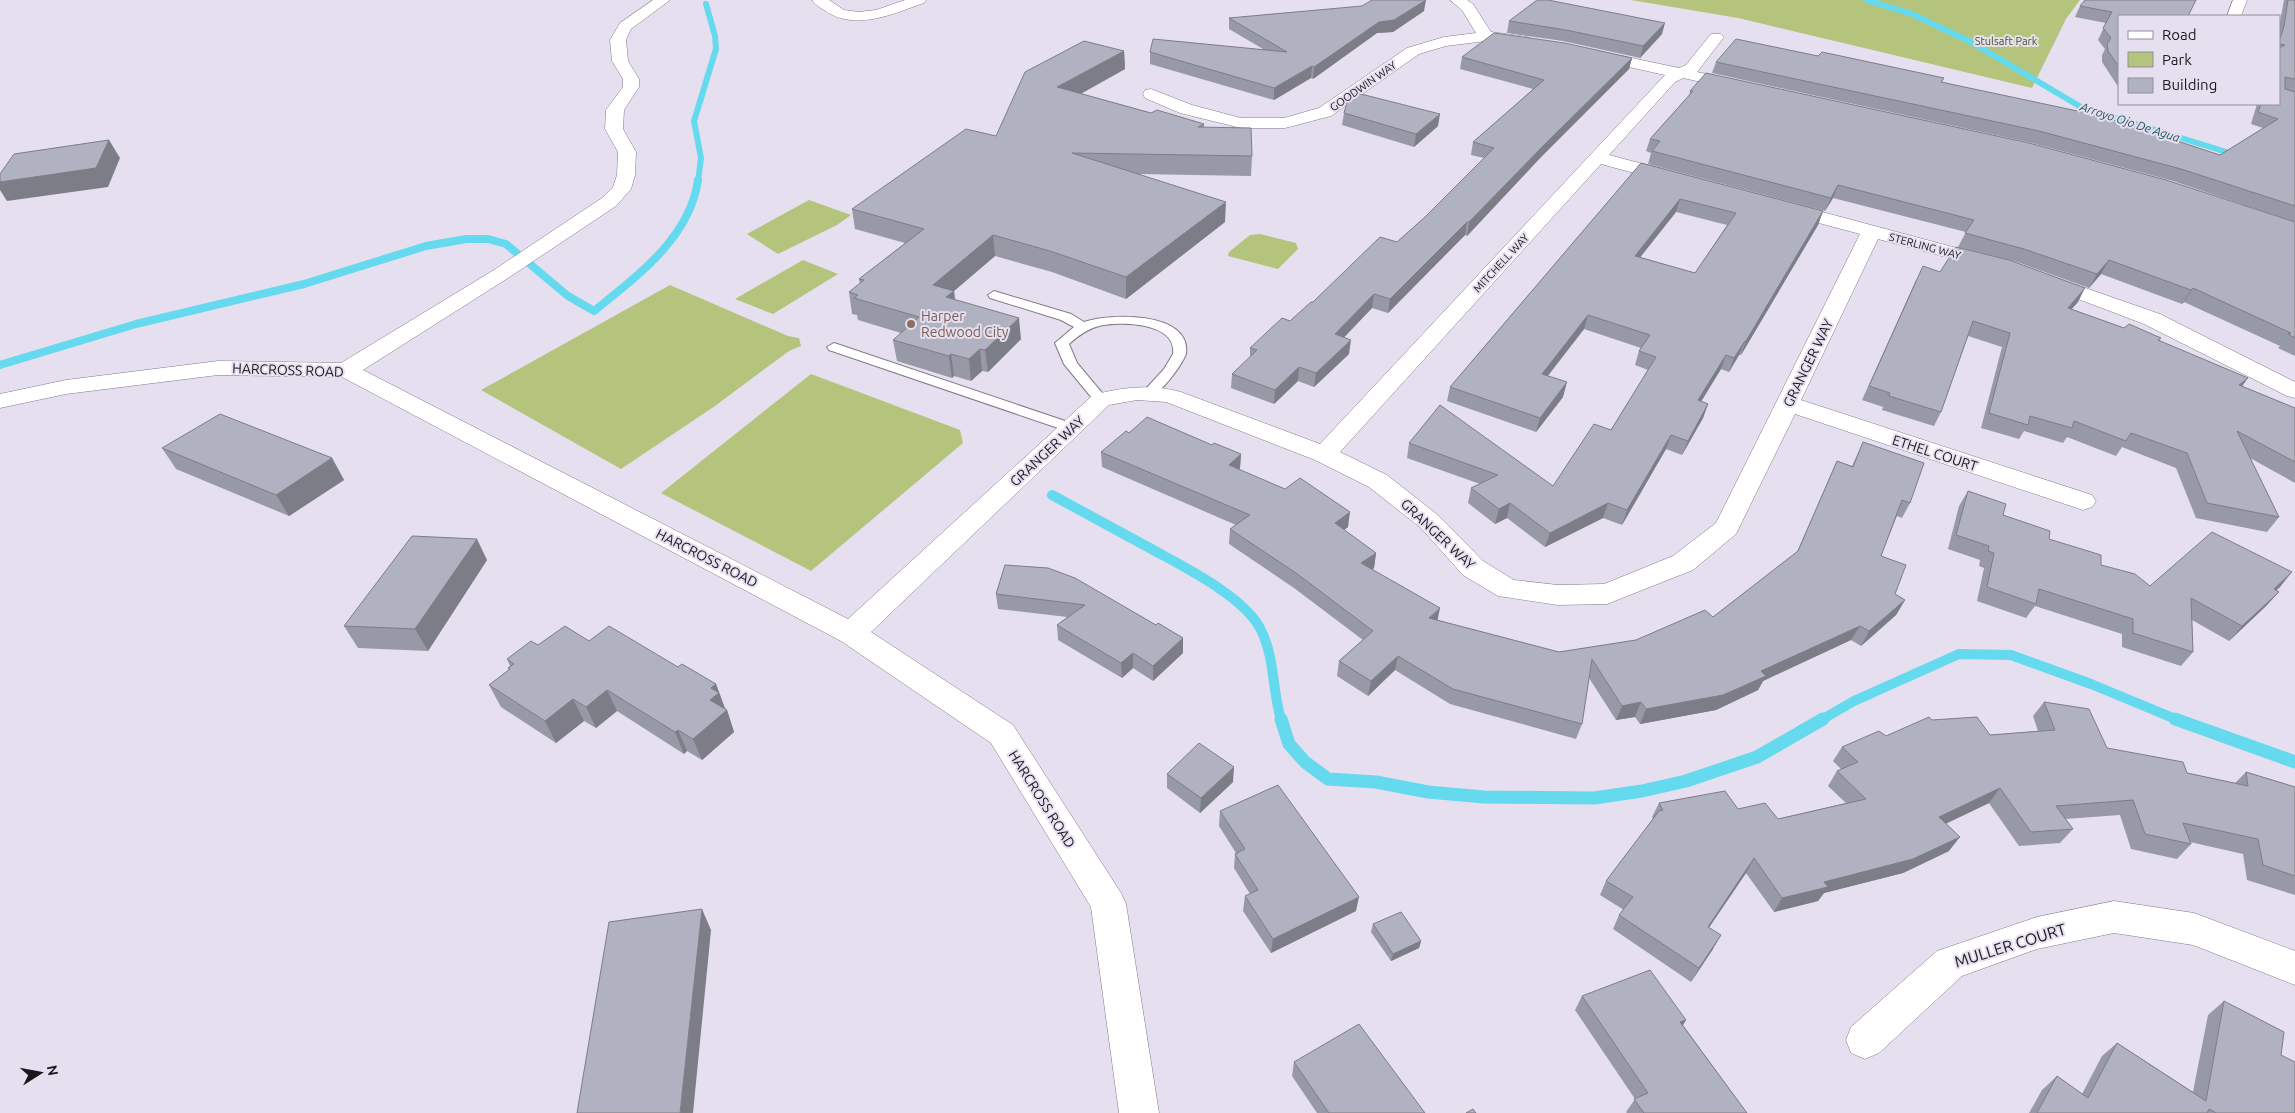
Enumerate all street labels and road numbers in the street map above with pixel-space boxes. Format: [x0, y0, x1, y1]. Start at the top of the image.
street label: GOODWIN WAY [1328, 58, 1399, 113]
street label: MITCHELL WAY [1471, 231, 1532, 295]
street label: STERLING WAY [1888, 231, 1963, 262]
street label: GRANGER WAY [1780, 317, 1836, 409]
street label: HARCROSS ROAD [232, 360, 344, 380]
street label: GRANGER WAY [1007, 413, 1087, 489]
street label: ETHEL COURT [1890, 432, 1980, 474]
street label: GRANGER WAY [1398, 496, 1478, 572]
street label: HARCROSS ROAD [653, 525, 761, 591]
street label: HARCROSS ROAD [1006, 747, 1079, 851]
street label: MULLER COURT [1952, 919, 2068, 971]

